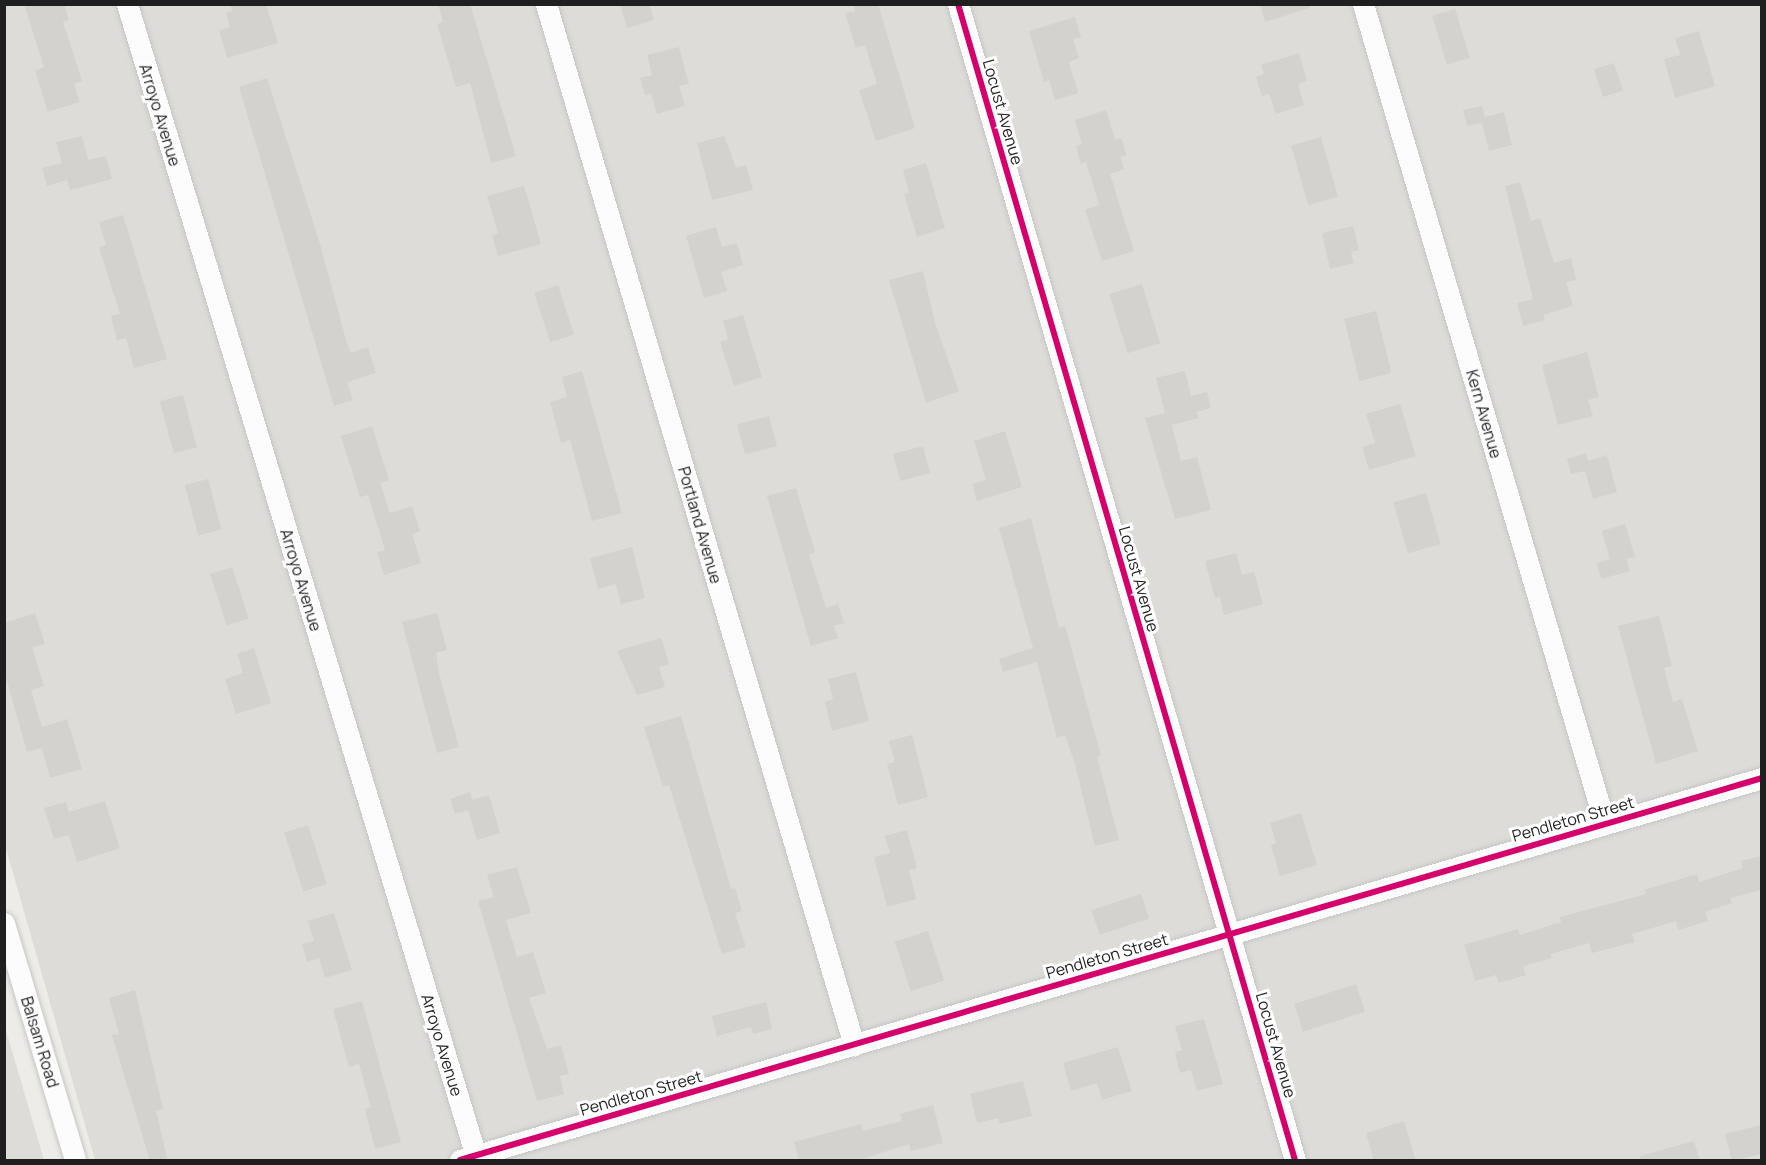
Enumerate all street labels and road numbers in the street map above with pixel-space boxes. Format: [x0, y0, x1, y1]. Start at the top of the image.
street label: Locust Avenue [979, 57, 1027, 167]
street label: Arroyo Avenue [135, 61, 185, 169]
street label: Kern Avenue [1462, 367, 1506, 461]
street label: Portland Avenue [674, 464, 726, 586]
street label: Locust Avenue [1115, 524, 1163, 634]
street label: Arroyo Avenue [276, 526, 326, 634]
street label: Pendleton Street [1510, 792, 1636, 846]
street label: Pendleton Street [1044, 929, 1170, 983]
street label: Locust Avenue [1252, 990, 1300, 1100]
street label: Arroyo Avenue [417, 991, 467, 1099]
street label: Balsam Road [17, 994, 63, 1090]
street label: Pendleton Street [578, 1066, 704, 1120]

